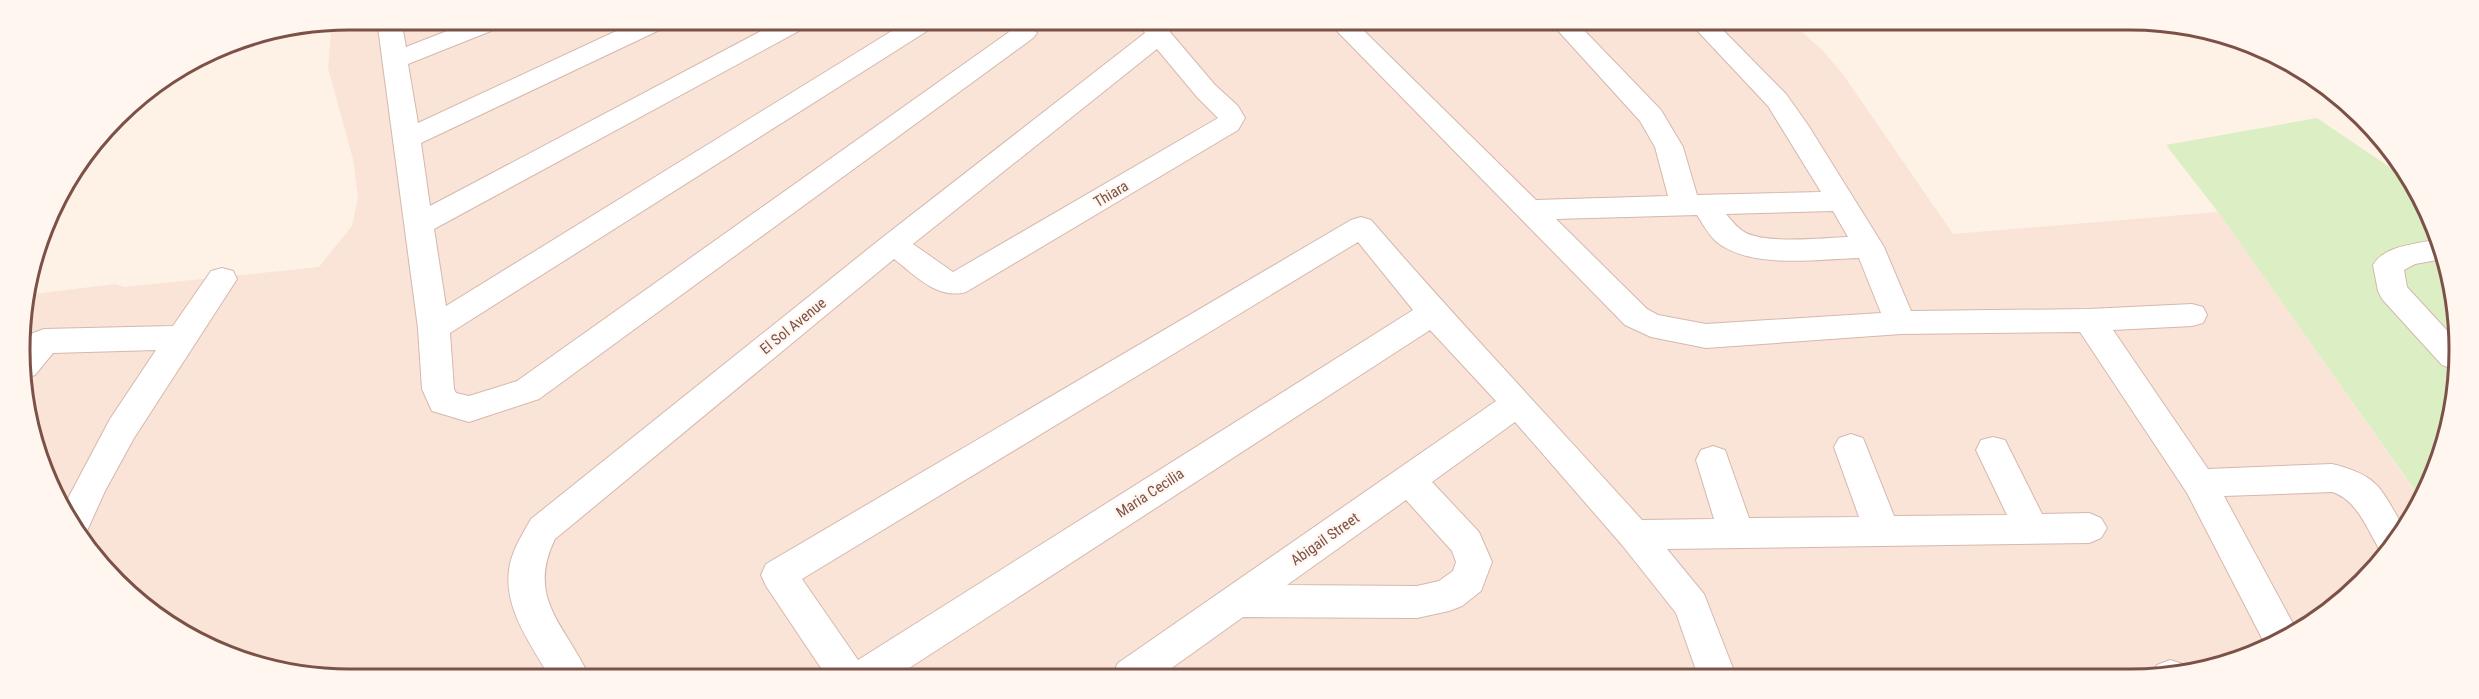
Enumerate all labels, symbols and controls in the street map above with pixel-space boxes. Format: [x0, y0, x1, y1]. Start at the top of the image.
street label: Thiara [1090, 177, 1132, 211]
street label: El Sol Avenue [756, 294, 830, 358]
street label: Maria Cecilia [1113, 464, 1187, 522]
street label: Abigail Street [1287, 509, 1363, 569]

